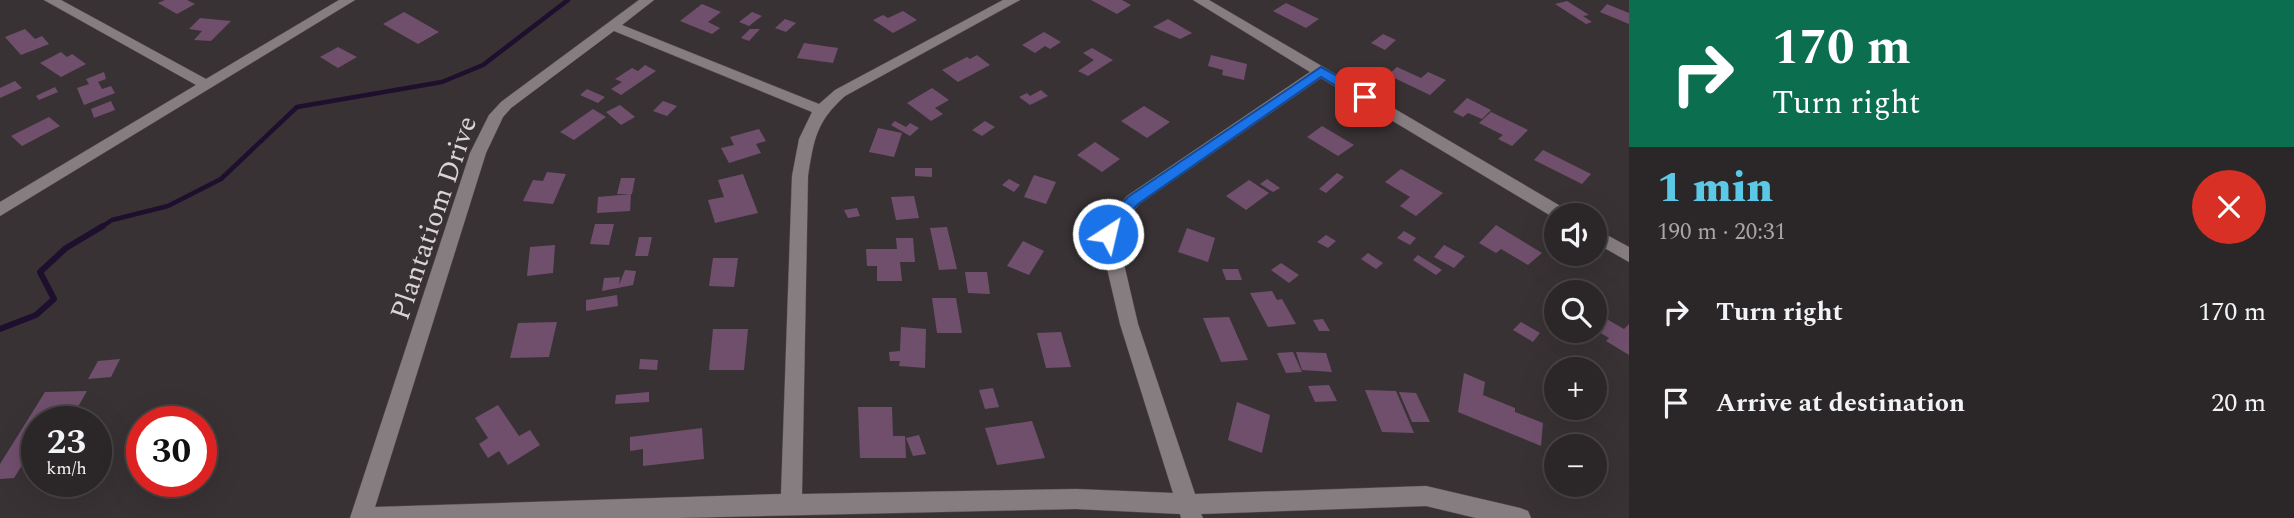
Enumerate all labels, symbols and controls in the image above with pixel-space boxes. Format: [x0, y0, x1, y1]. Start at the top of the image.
text: 170 m [1772, 11, 1911, 86]
icon: right [1657, 28, 1748, 119]
pin [1335, 67, 1395, 127]
icon: arrive [1346, 78, 1384, 116]
text: Turn right [1772, 79, 1920, 128]
street label: Plantatiom Drive [379, 110, 489, 326]
text: 1 min [1657, 157, 1773, 220]
button: close [2192, 170, 2266, 244]
position arrow [1071, 197, 1145, 271]
map controls [1544, 203, 1607, 497]
button: sound [1544, 203, 1607, 266]
text: 190 m · 20:31 [1657, 215, 1786, 250]
button: search [1544, 280, 1607, 343]
text: Turn right [1716, 292, 1843, 332]
text: 170 m [2198, 292, 2266, 332]
icon: right [1657, 293, 1695, 331]
button: + [1544, 357, 1607, 420]
text: Arrive at destination [1716, 383, 1965, 423]
text: 20 m [2211, 383, 2266, 423]
icon: arrive [1657, 384, 1695, 422]
speed limit sign: 30 [126, 406, 217, 497]
text: 23 [47, 416, 86, 469]
button: − [1544, 434, 1607, 497]
text: km/h [46, 455, 87, 482]

